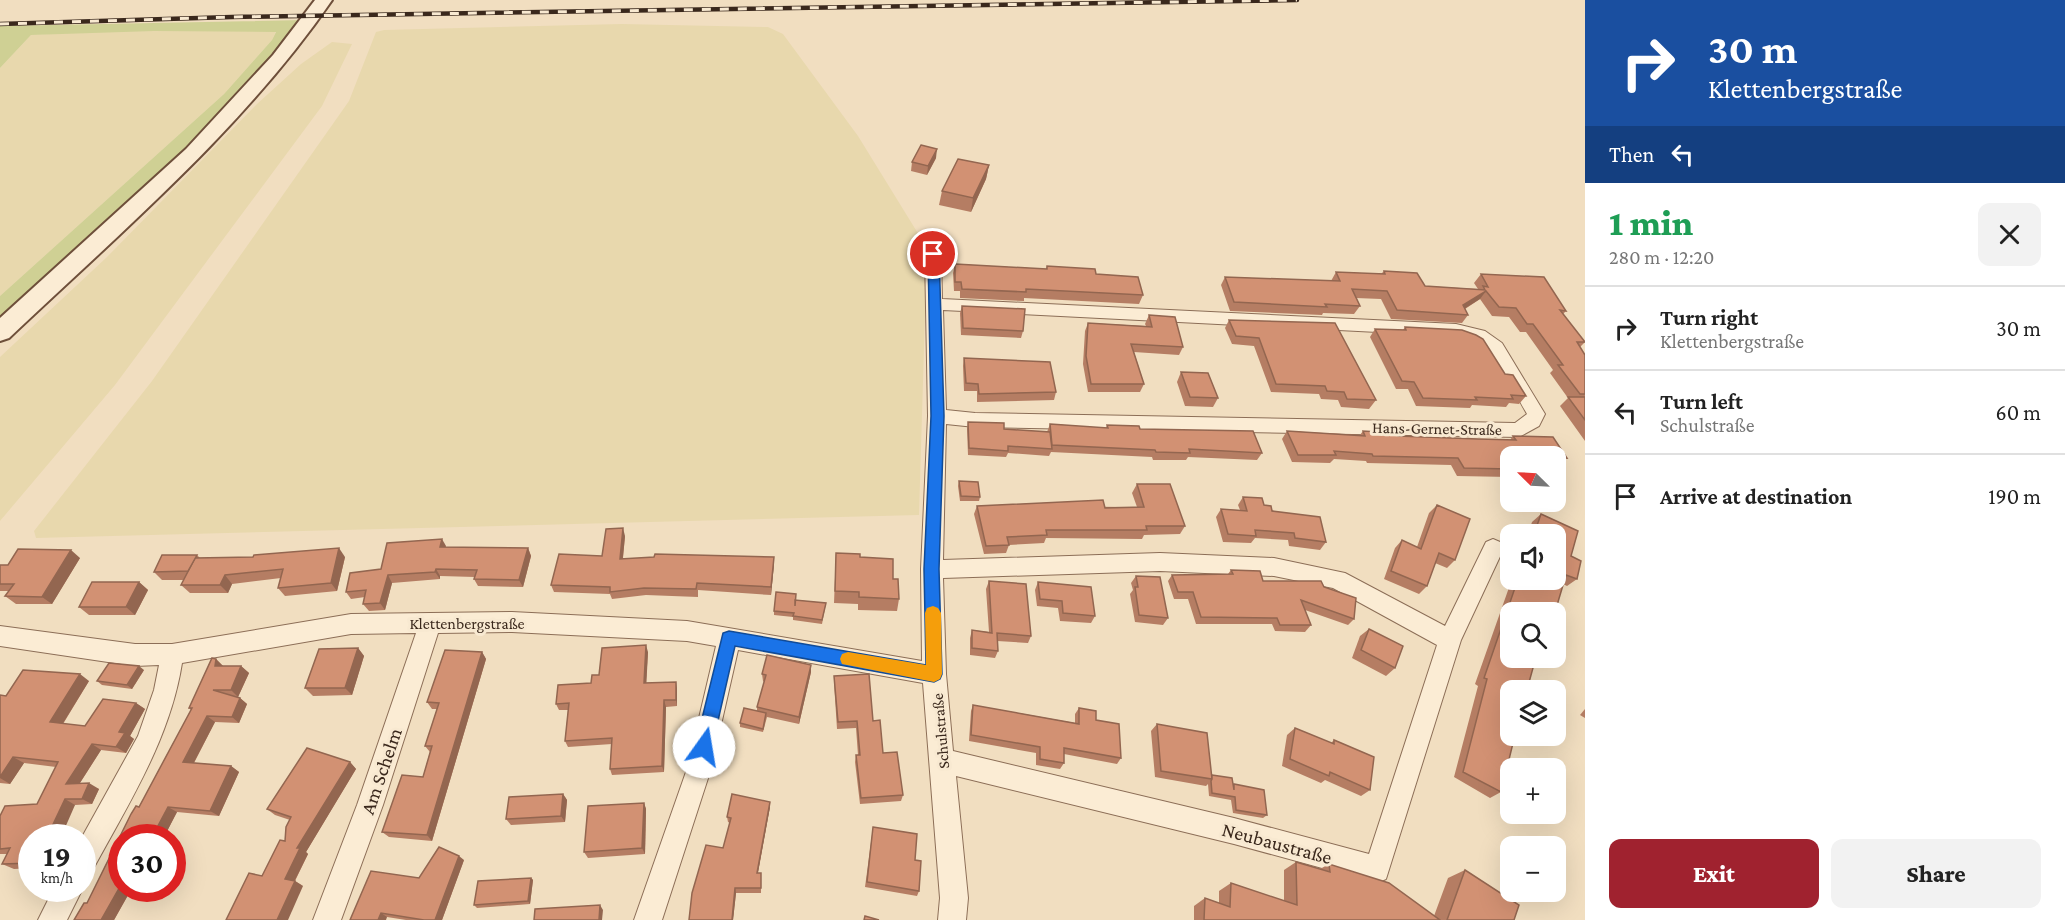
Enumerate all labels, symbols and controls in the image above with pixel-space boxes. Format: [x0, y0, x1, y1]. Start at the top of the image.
icon: right [1609, 24, 1687, 102]
text: 30 m [1708, 25, 1798, 72]
text: Klettenbergstraße [1708, 74, 1902, 104]
icon: left [1666, 138, 1699, 171]
text: Then [1609, 142, 1654, 167]
text: 1 min [1609, 203, 1693, 243]
button: close [1978, 203, 2041, 266]
pin [907, 228, 958, 279]
icon: arrive [916, 237, 949, 270]
text: 280 m · 12:20 [1609, 246, 1714, 268]
text: Turn right [1660, 305, 1758, 330]
icon: right [1609, 312, 1642, 345]
text: 30 m [1996, 316, 2041, 341]
text: Klettenbergstraße [1660, 330, 1804, 352]
text: Turn left [1660, 389, 1743, 414]
icon: left [1609, 396, 1642, 429]
text: 60 m [1996, 400, 2041, 425]
text: Schulstraße [1660, 414, 1755, 436]
street label: Hans-Gernet-Straße [1372, 419, 1502, 438]
north arrow [1500, 446, 1566, 512]
map controls [1500, 446, 1566, 902]
icon: arrive [1609, 480, 1642, 513]
text: Arrive at destination [1660, 484, 1852, 509]
text: 190 m [1988, 484, 2041, 509]
button: sound [1500, 524, 1566, 590]
button: search [1500, 602, 1566, 668]
street label: Klettenbergstraße [409, 615, 525, 633]
button: layers [1500, 680, 1566, 746]
street label: Schulstraße [929, 693, 952, 769]
position arrow [672, 715, 736, 779]
street label: Am Schelm [356, 725, 406, 817]
button: + [1500, 758, 1566, 824]
street label: Neubaustraße [1220, 818, 1335, 868]
speed limit sign: 30 [108, 824, 186, 902]
button: − [1500, 836, 1566, 902]
text: 19 [43, 839, 71, 872]
button: Exit [1609, 839, 1819, 908]
button: Share [1831, 839, 2041, 908]
text: km/h [41, 870, 73, 886]

